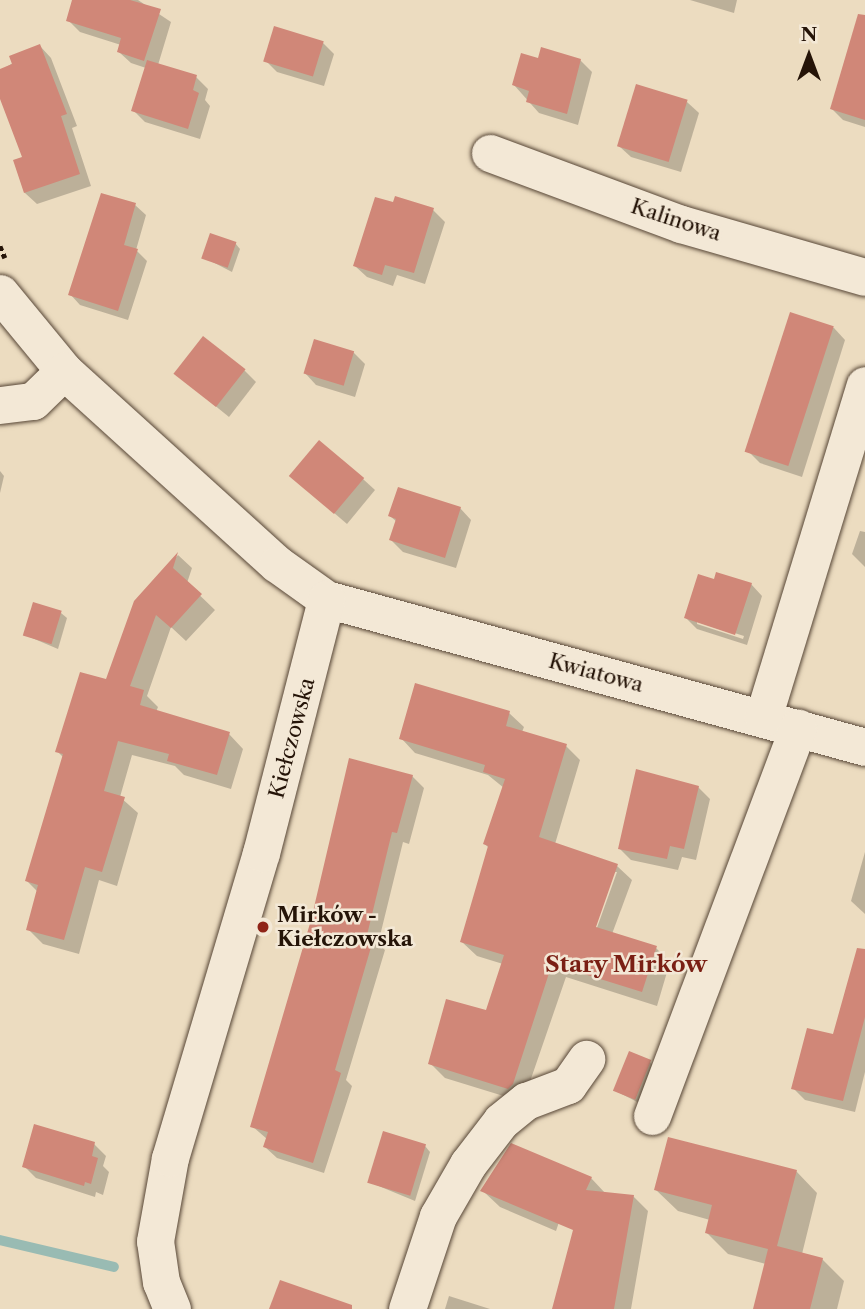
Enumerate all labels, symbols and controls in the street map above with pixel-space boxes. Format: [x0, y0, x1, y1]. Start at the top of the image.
north arrow [774, 21, 844, 91]
text: N [801, 23, 817, 46]
street label: Kalinowa [628, 194, 724, 246]
street label: Kwiatowa [546, 648, 646, 698]
street label: Kiełczowska [264, 675, 320, 801]
place label: Mirków - Kiełczowska [277, 902, 413, 952]
marker: Mirków - Kiełczowska [255, 919, 271, 935]
district label: Stary Mirków [545, 950, 707, 978]

